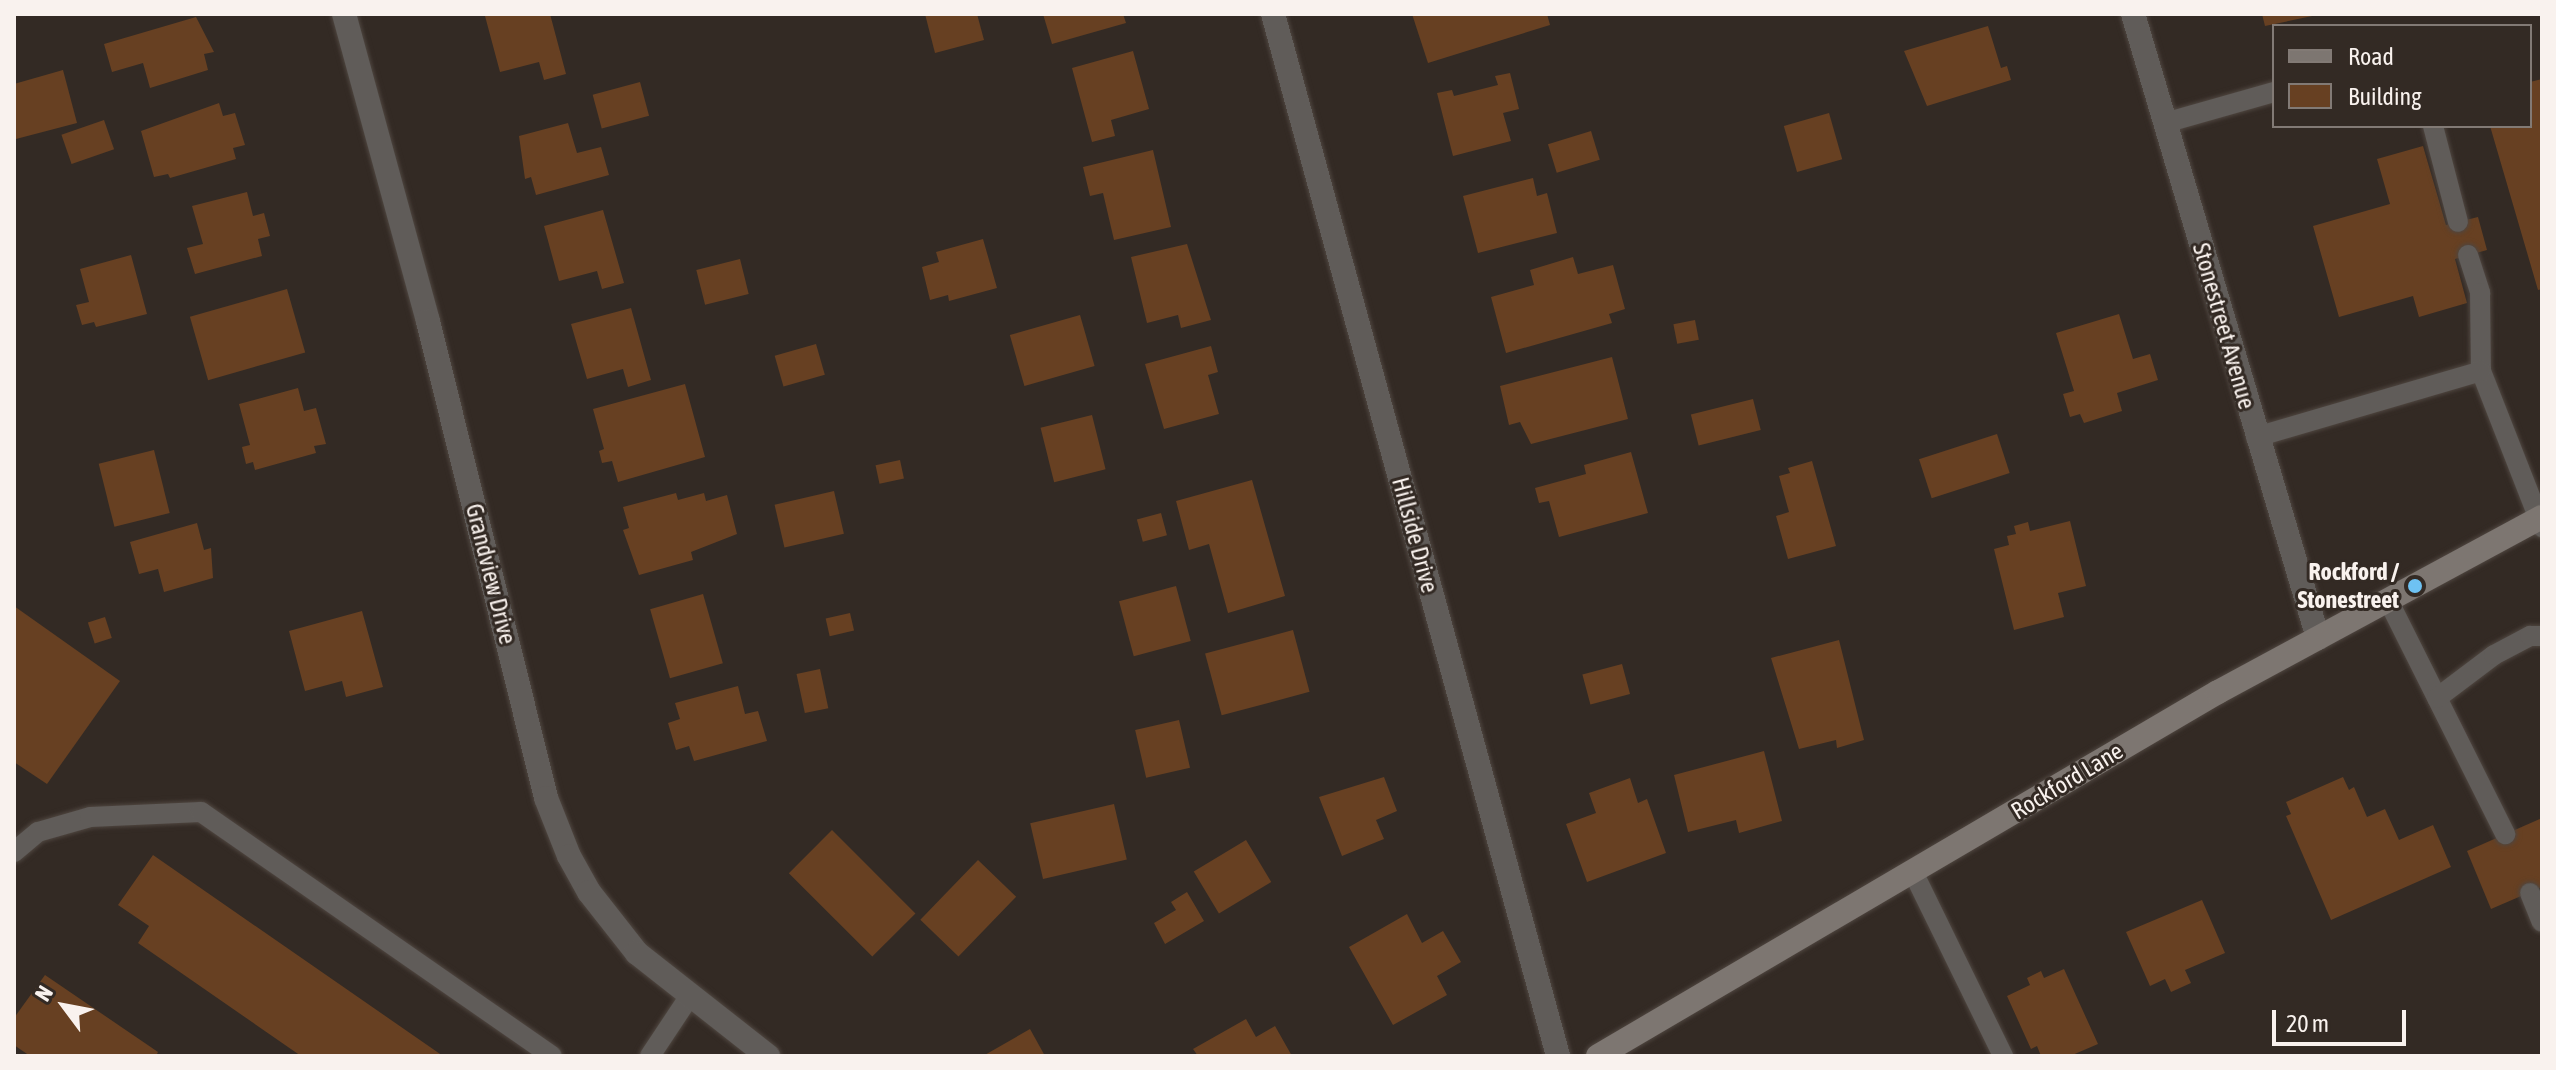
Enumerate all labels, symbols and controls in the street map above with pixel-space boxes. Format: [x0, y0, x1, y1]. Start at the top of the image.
legend [2272, 24, 2532, 128]
text: Road [2348, 43, 2394, 70]
text: Building [2348, 83, 2421, 110]
street label: Stonestreet Avenue [2187, 240, 2261, 412]
street label: Hillside Drive [1386, 474, 1444, 596]
street label: Grandview Drive [460, 501, 522, 647]
place label: Rockford / Stonestreet [2297, 558, 2399, 614]
marker: Rockford / Stonestreet [2406, 577, 2424, 595]
street label: Rockford Lane [2006, 736, 2128, 826]
north arrow [24, 966, 104, 1046]
text: N [29, 981, 58, 1006]
scale bar [2276, 994, 2410, 1044]
text: 20 m [2286, 1010, 2329, 1037]

